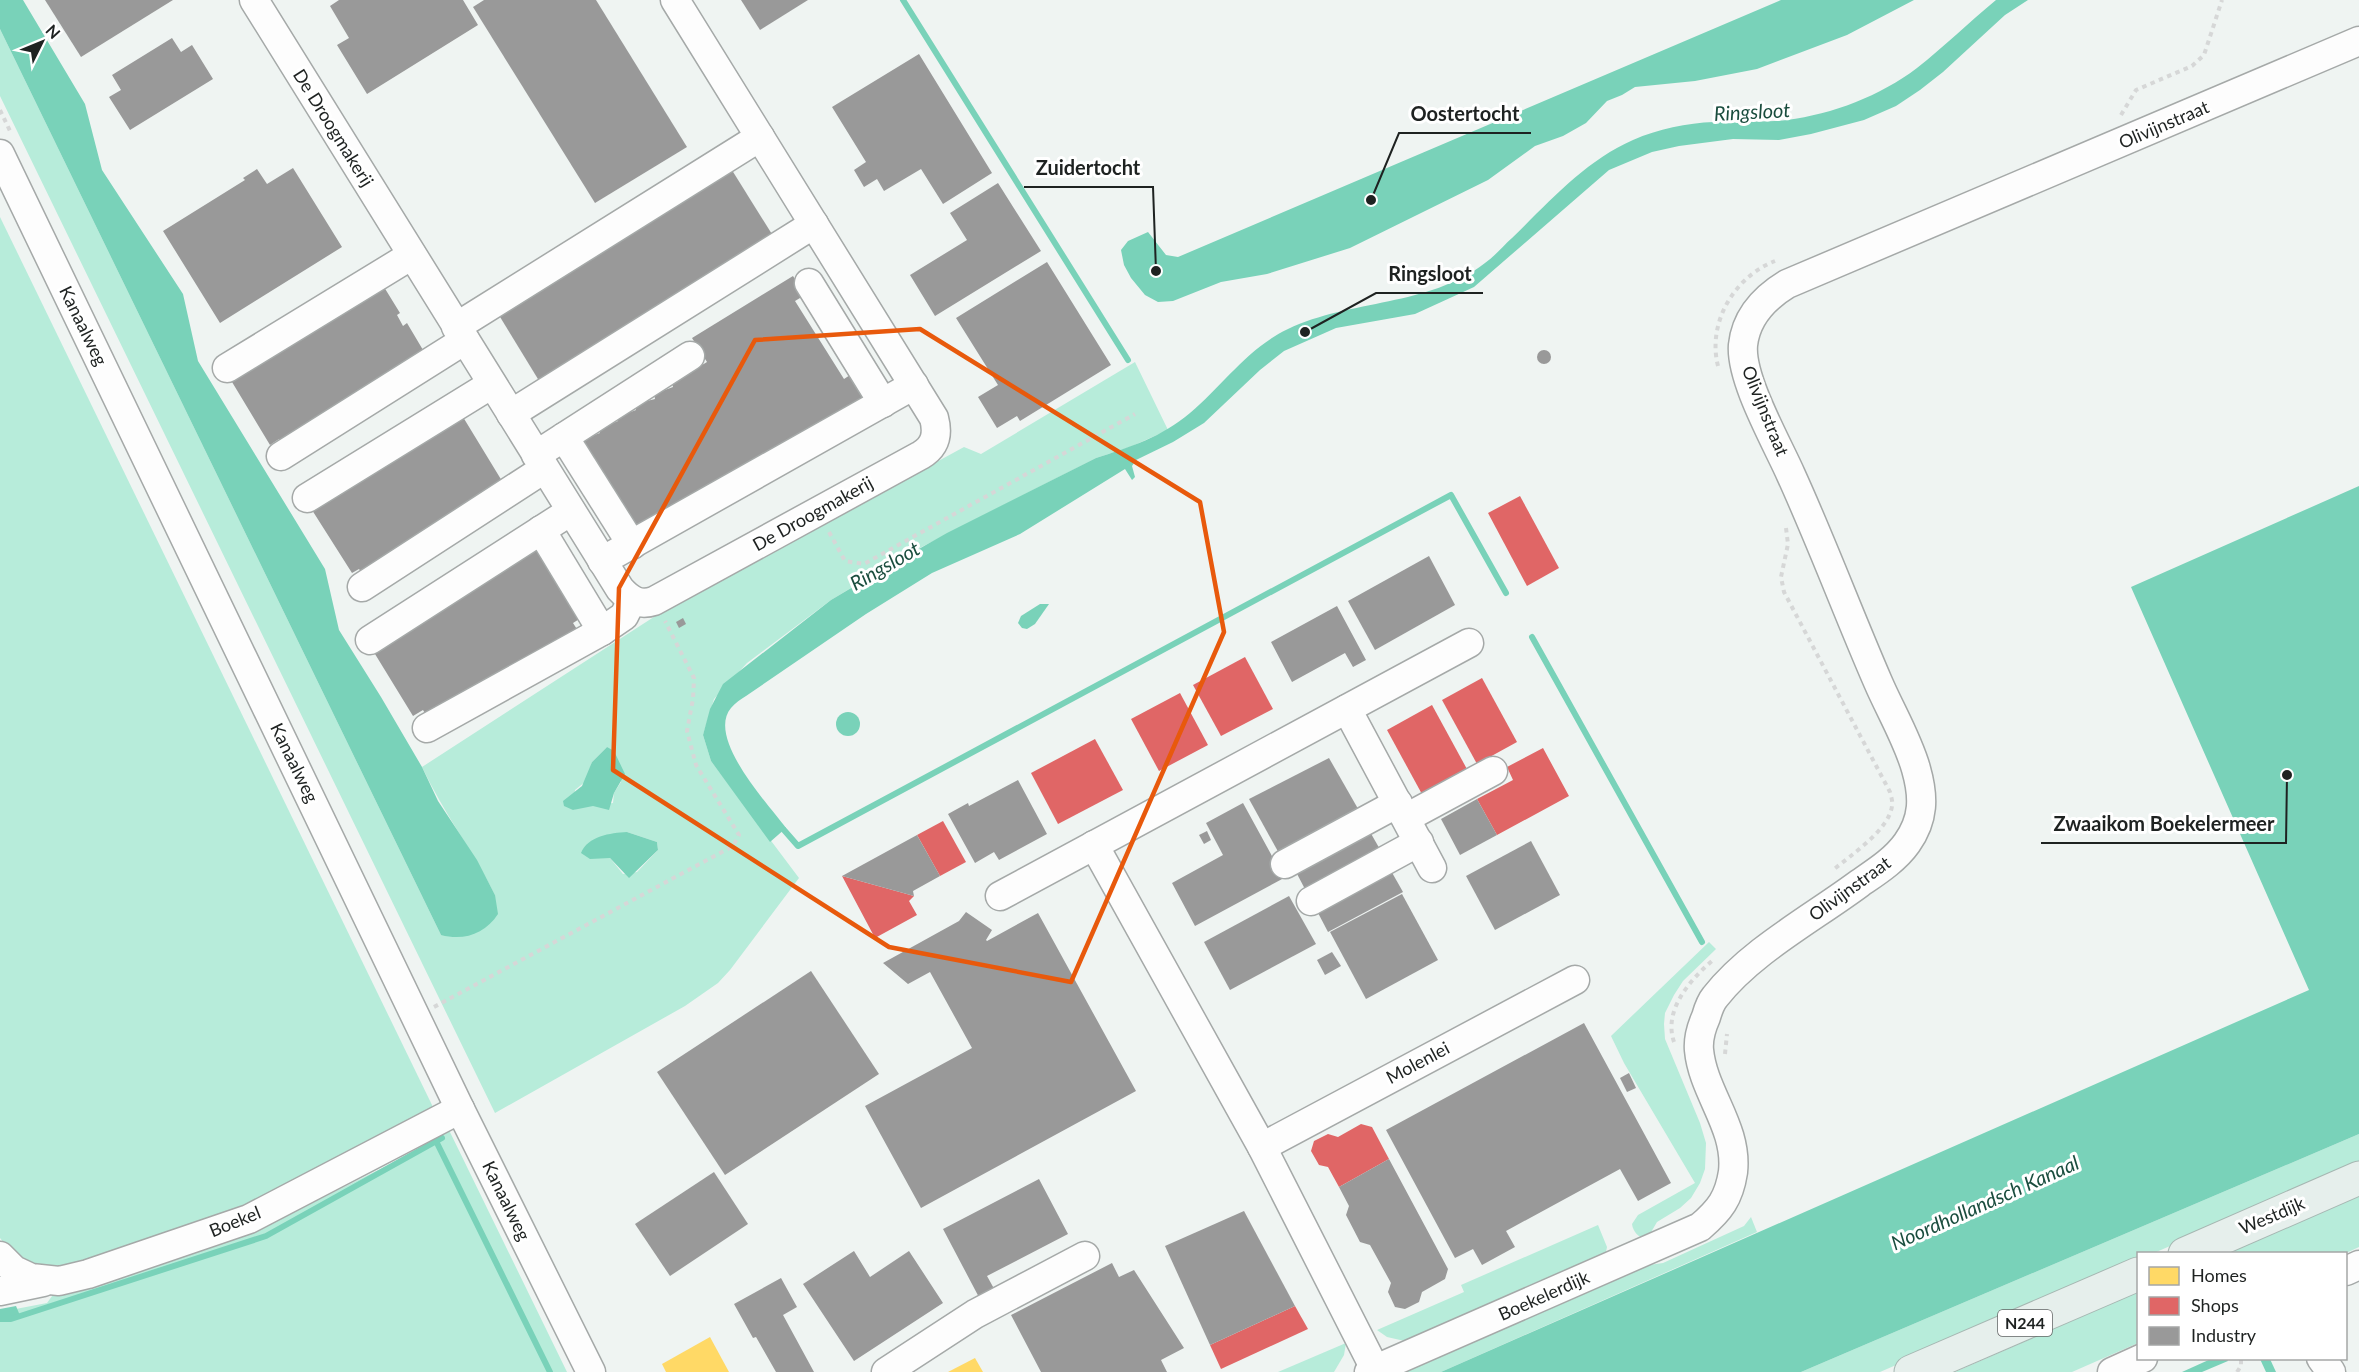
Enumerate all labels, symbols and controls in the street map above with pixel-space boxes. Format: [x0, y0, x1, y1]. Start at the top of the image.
north arrow [12, 12, 72, 72]
text: N [42, 20, 64, 42]
street label: De Droogmakerij [289, 65, 379, 190]
callout: Oostertocht [1399, 95, 1531, 133]
street label: Olivijnstraat [2115, 95, 2212, 153]
water label: Ringsloot [1713, 97, 1791, 125]
text: Oostertocht [1411, 101, 1520, 125]
callout: Zuidertocht [1024, 149, 1153, 187]
text: Zuidertocht [1036, 155, 1141, 179]
callout: Ringsloot [1376, 255, 1483, 293]
text: Ringsloot [1388, 261, 1472, 285]
street label: Kanaalweg [55, 282, 113, 369]
street label: Olivijnstraat [1738, 362, 1794, 460]
street label: De Droogmakerij [749, 471, 877, 555]
water label: Ringsloot [845, 536, 924, 595]
street label: Kanaalweg [266, 719, 324, 806]
callout: Zwaaikom Boekelermeer [2041, 805, 2286, 843]
text: Zwaaikom Boekelermeer [2054, 811, 2275, 835]
street label: Olivijnstraat [1804, 851, 1895, 925]
street label: Molenlei [1382, 1036, 1453, 1088]
water label: Noordhollandsch Kanaal [1887, 1150, 2083, 1254]
street label: Kanaalweg [478, 1157, 536, 1244]
street label: Westdijk [2235, 1191, 2309, 1239]
street label: Boekel [206, 1201, 264, 1241]
legend [2137, 1252, 2347, 1360]
text: Homes [2191, 1264, 2247, 1286]
street label: Boekelerdijk [1495, 1265, 1593, 1325]
text: Shops [2191, 1294, 2239, 1316]
road number: N244 [1998, 1310, 2052, 1336]
text: Industry [2191, 1324, 2257, 1346]

